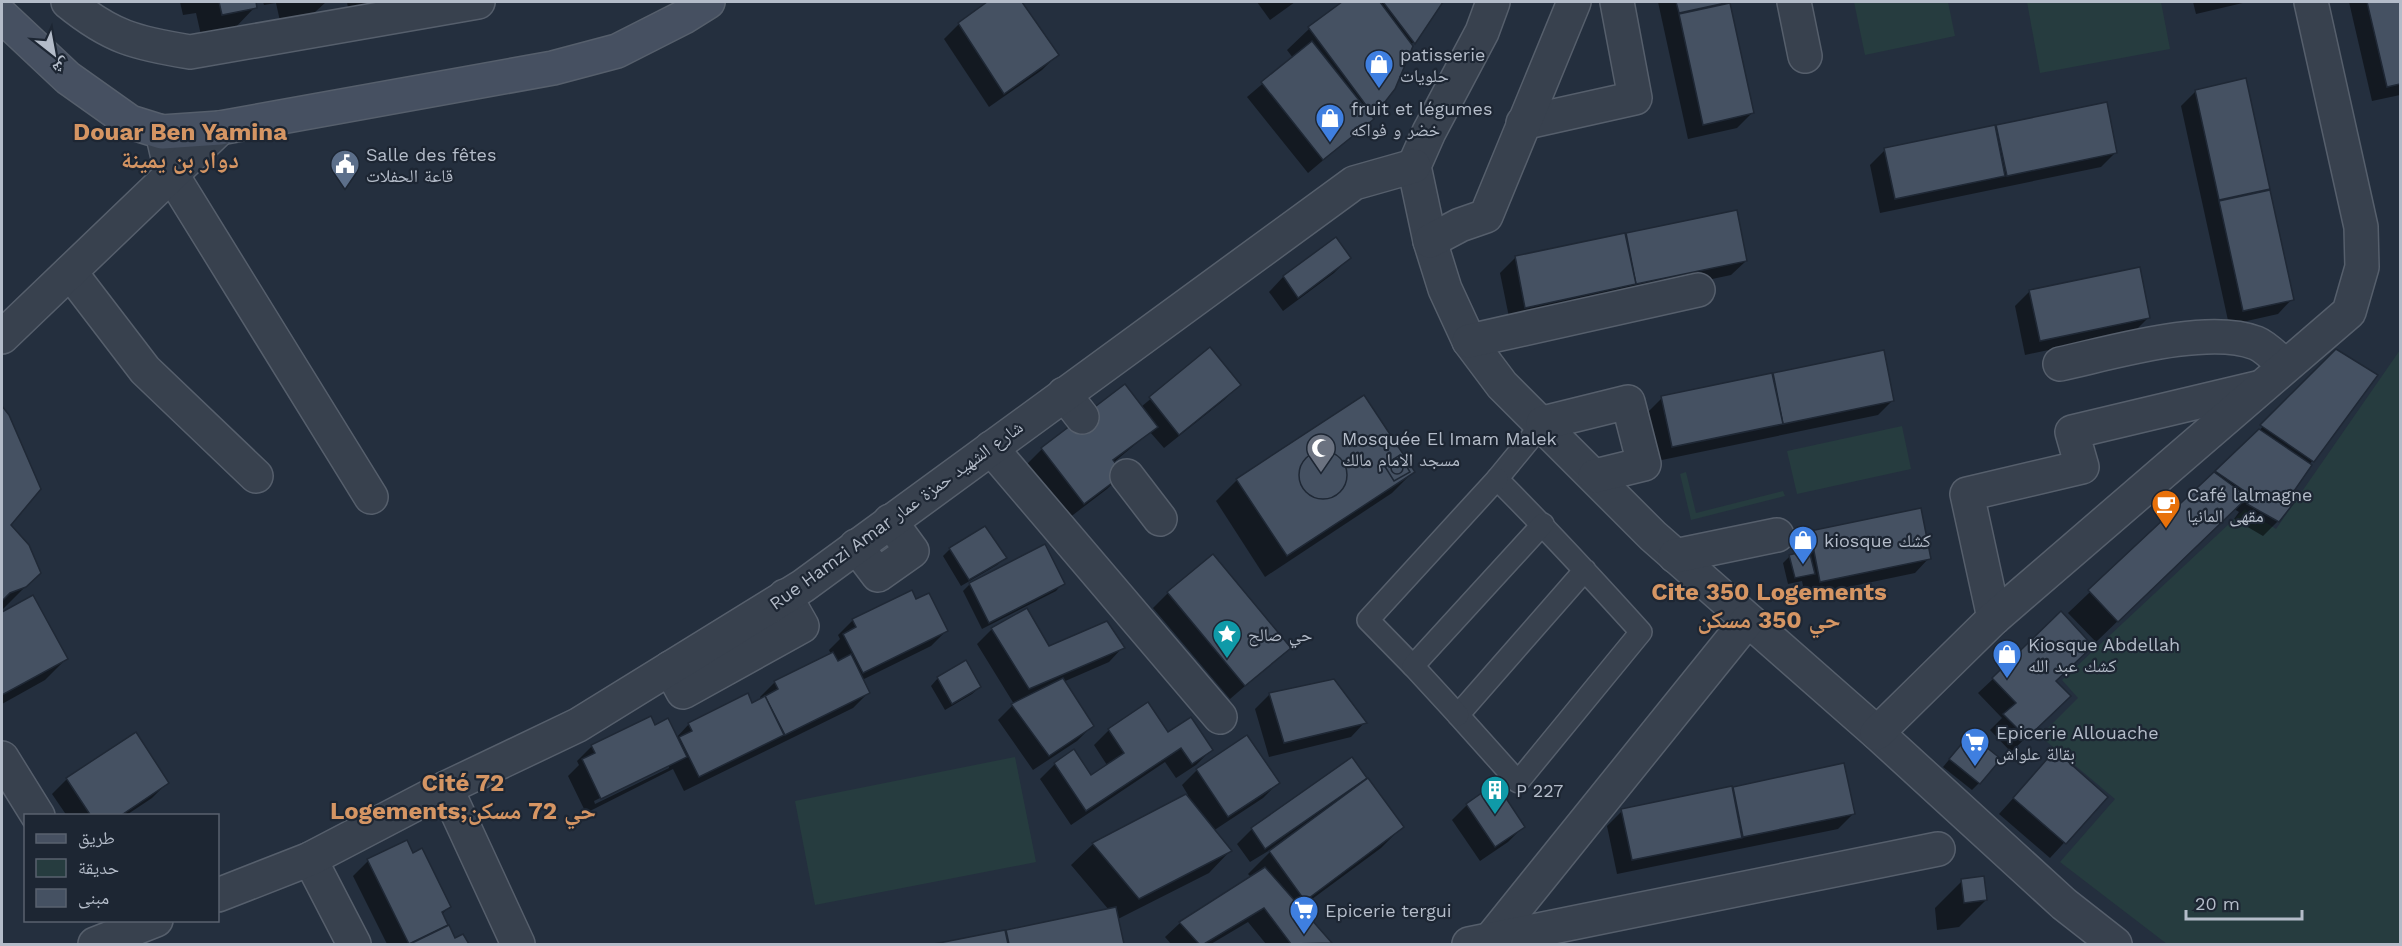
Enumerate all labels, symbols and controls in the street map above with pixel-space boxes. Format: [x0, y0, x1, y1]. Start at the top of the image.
north arrow [24, 24, 84, 84]
place label: patisserie حلويات [1400, 44, 1485, 86]
shop icon: patisserie حلويات [1363, 48, 1395, 90]
text: ش [49, 54, 74, 79]
place label: fruit et légumes خضر و فواكه [1351, 98, 1492, 140]
shop icon: fruit et légumes خضر و فواكه [1314, 102, 1346, 144]
district label: Douar Ben Yamina دوار بن يمينة [73, 118, 287, 174]
place label: Salle des fêtes قاعة الحفلات [366, 144, 496, 186]
public building icon: Salle des fêtes قاعة الحفلات [329, 148, 361, 190]
street label: Rue Hamzi Amar شارع الشهيد حمزة عمار [765, 416, 1027, 615]
place label: Mosquée El Imam Malek مسجد الامام مالك [1342, 428, 1557, 472]
mosque icon: Mosquée El Imam Malek مسجد الامام مالك [1305, 432, 1337, 474]
place label: Café lalmagne مقهى المانيا [2187, 484, 2312, 527]
cafe icon: Café lalmagne مقهى المانيا [2150, 488, 2182, 530]
shop icon: kiosque كشك [1787, 524, 1819, 566]
place label: kiosque كشك [1824, 530, 1931, 551]
district label: Cite 350 Logements حي 350 مسكن [1651, 578, 1887, 639]
place icon: حي صالح [1211, 618, 1243, 660]
place label: حي صالح [1248, 624, 1312, 649]
place label: Kiosque Abdellah كشك عبد الله [2028, 634, 2180, 676]
shop icon: Kiosque Abdellah كشك عبد الله [1991, 638, 2023, 680]
place label: Epicerie Allouache بقالة علواش [1996, 722, 2159, 765]
supermarket icon: Epicerie Allouache بقالة علواش [1959, 726, 1991, 768]
district label: Cité 72 Logements;حي 72 مسكن [330, 769, 596, 830]
building icon: P 227 [1479, 774, 1511, 816]
place label: P 227 [1516, 780, 1563, 801]
legend [24, 814, 219, 922]
text: طريق [78, 827, 115, 849]
text: حديقة [78, 857, 119, 878]
scale bar [2186, 883, 2302, 921]
text: مبنى [78, 887, 109, 909]
text: 20 m [2195, 893, 2240, 914]
supermarket icon: Epicerie tergui [1288, 894, 1320, 936]
place label: Epicerie tergui [1325, 900, 1452, 921]

